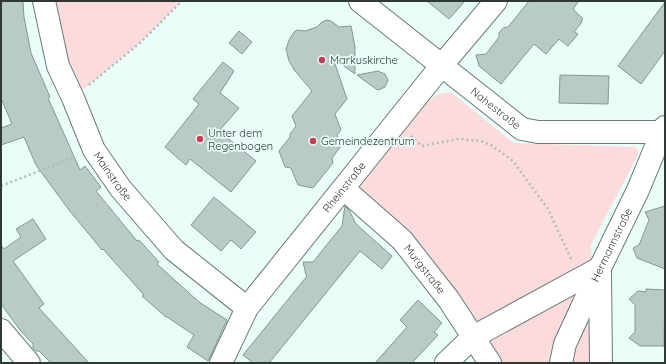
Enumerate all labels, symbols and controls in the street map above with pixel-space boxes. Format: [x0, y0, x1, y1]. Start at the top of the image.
place label: Markuskirche [330, 53, 398, 67]
marker: Markuskirche [317, 55, 327, 65]
street label: Nahestraße [468, 84, 524, 132]
place label: Unter dem Regenbogen [208, 126, 273, 153]
marker: Unter dem Regenbogen [195, 134, 205, 144]
place label: Gemeindezentrum [321, 134, 415, 148]
marker: Gemeindezentrum [308, 136, 318, 146]
street label: Mainstraße [90, 149, 135, 204]
street label: Rheinstraße [320, 159, 369, 215]
street label: Hermannstraße [588, 205, 635, 284]
street label: Murgstraße [401, 241, 448, 296]

